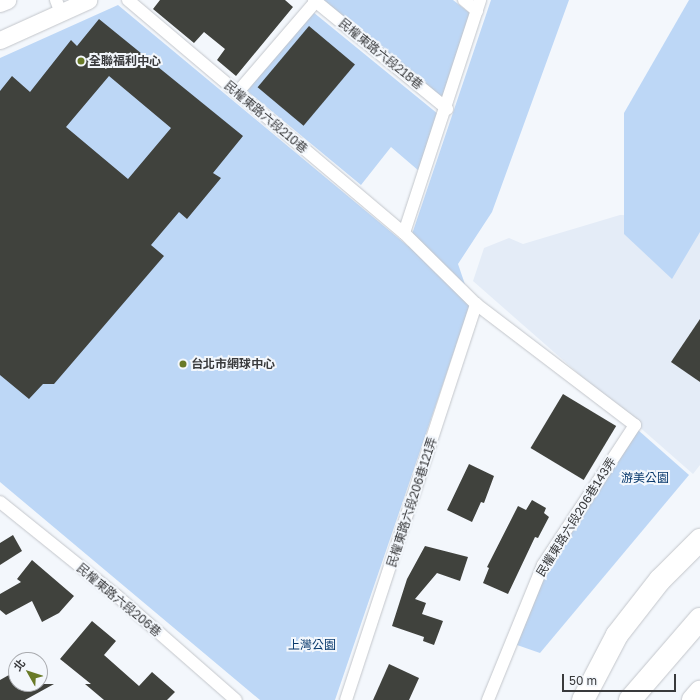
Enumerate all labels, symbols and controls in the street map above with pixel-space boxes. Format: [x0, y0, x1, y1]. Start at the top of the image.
street label: 民權東路六段218巷 [336, 16, 426, 92]
place label: 全聯福利中心 [89, 54, 161, 68]
marker: 全聯福利中心 [76, 56, 86, 66]
street label: 民權東路六段210巷 [221, 78, 311, 156]
place label: 台北市網球中心 [191, 357, 275, 371]
marker: 台北市網球中心 [178, 359, 188, 369]
street label: 民權東路六段206巷121弄 [384, 435, 440, 569]
street label: 民權東路六段206巷143弄 [533, 455, 619, 579]
park label: 游美公園 [621, 471, 669, 485]
street label: 民權東路六段206巷 [74, 561, 164, 639]
park label: 上灣公園 [288, 638, 336, 652]
north arrow [8, 652, 48, 692]
text: 北 [11, 656, 28, 673]
scale bar [564, 666, 678, 692]
text: 50 m [569, 673, 597, 688]

